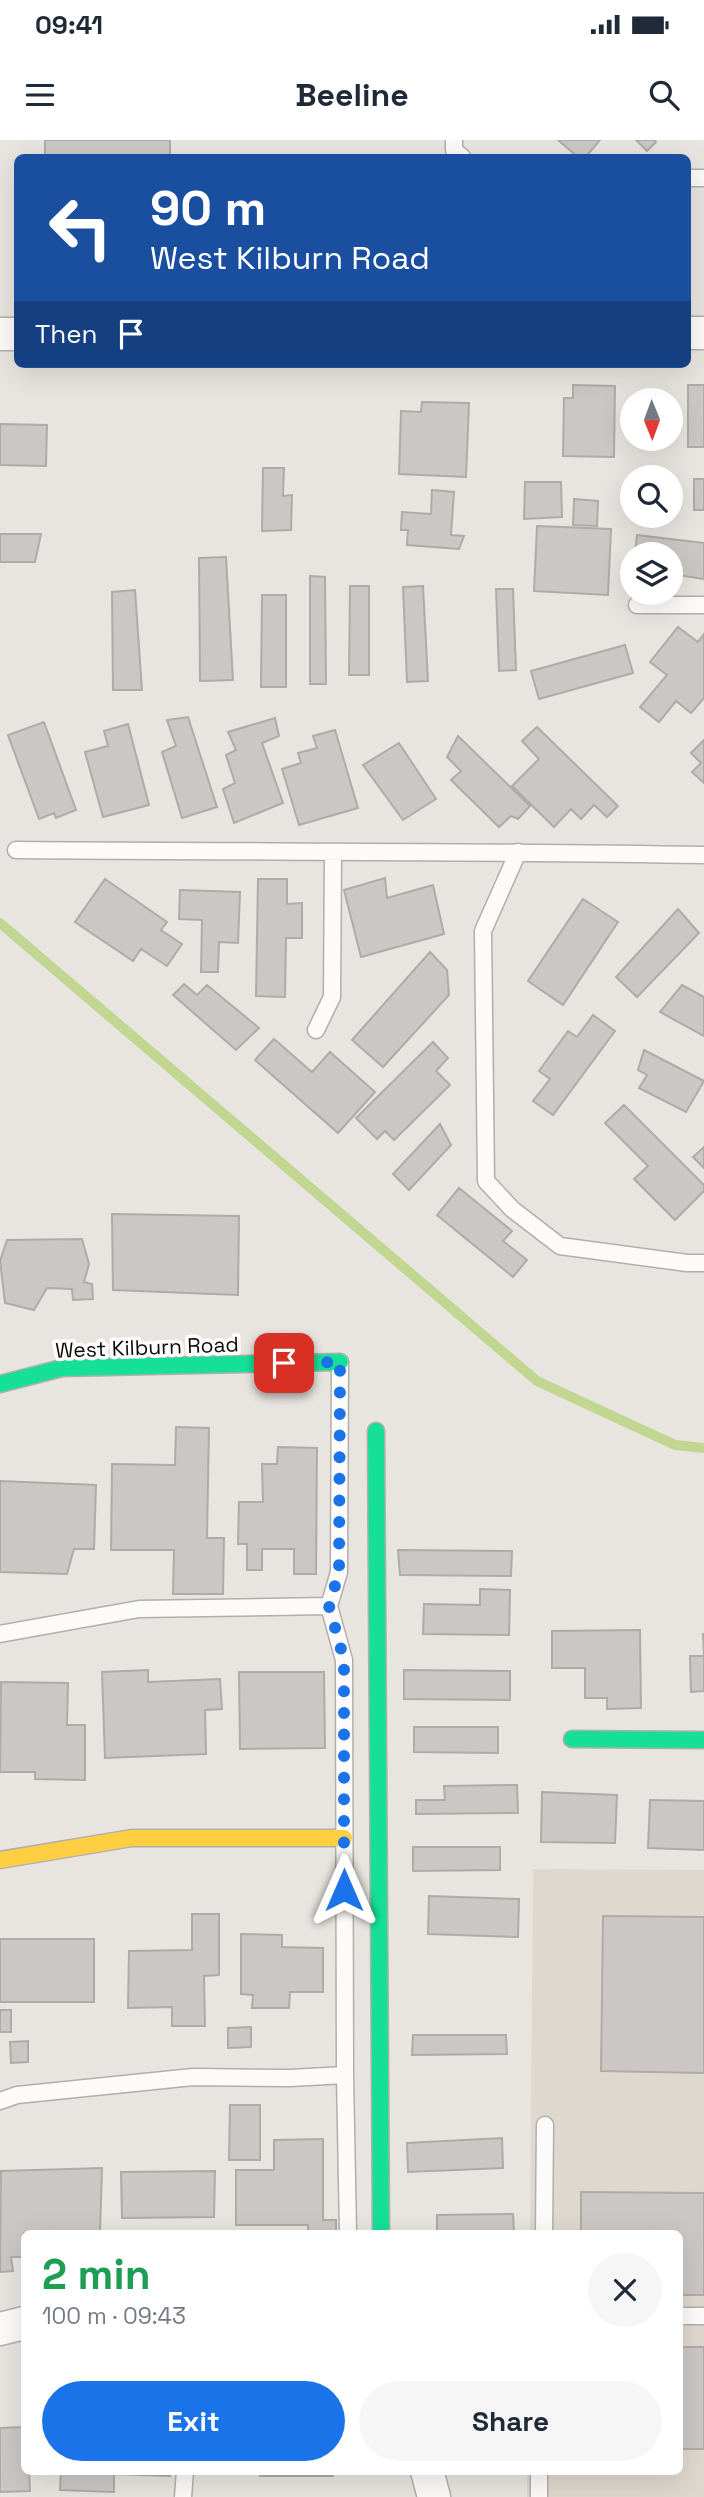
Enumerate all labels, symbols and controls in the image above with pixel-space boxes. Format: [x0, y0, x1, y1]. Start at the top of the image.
text: 09:41 [35, 8, 103, 42]
text: Beeline [295, 75, 409, 115]
icon: menu [21, 76, 59, 114]
icon: search [645, 76, 683, 114]
text: 90 m [150, 177, 266, 239]
icon: left [35, 182, 126, 273]
text: West Kilburn Road [150, 238, 430, 278]
icon: arrive [112, 315, 150, 353]
text: Then [35, 317, 98, 351]
north arrow [620, 388, 682, 452]
map controls [620, 388, 683, 605]
button: search [620, 465, 683, 528]
button: layers [620, 542, 683, 605]
street label: West Kilburn Road [55, 1330, 239, 1364]
pin [254, 1333, 314, 1393]
icon: arrive [265, 1344, 303, 1382]
position arrow [307, 1853, 381, 1927]
text: 2 min [42, 2248, 151, 2301]
button: close [588, 2253, 662, 2327]
text: 100 m · 09:43 [42, 2301, 186, 2331]
button: Exit [42, 2381, 345, 2461]
button: Share [359, 2381, 662, 2461]

